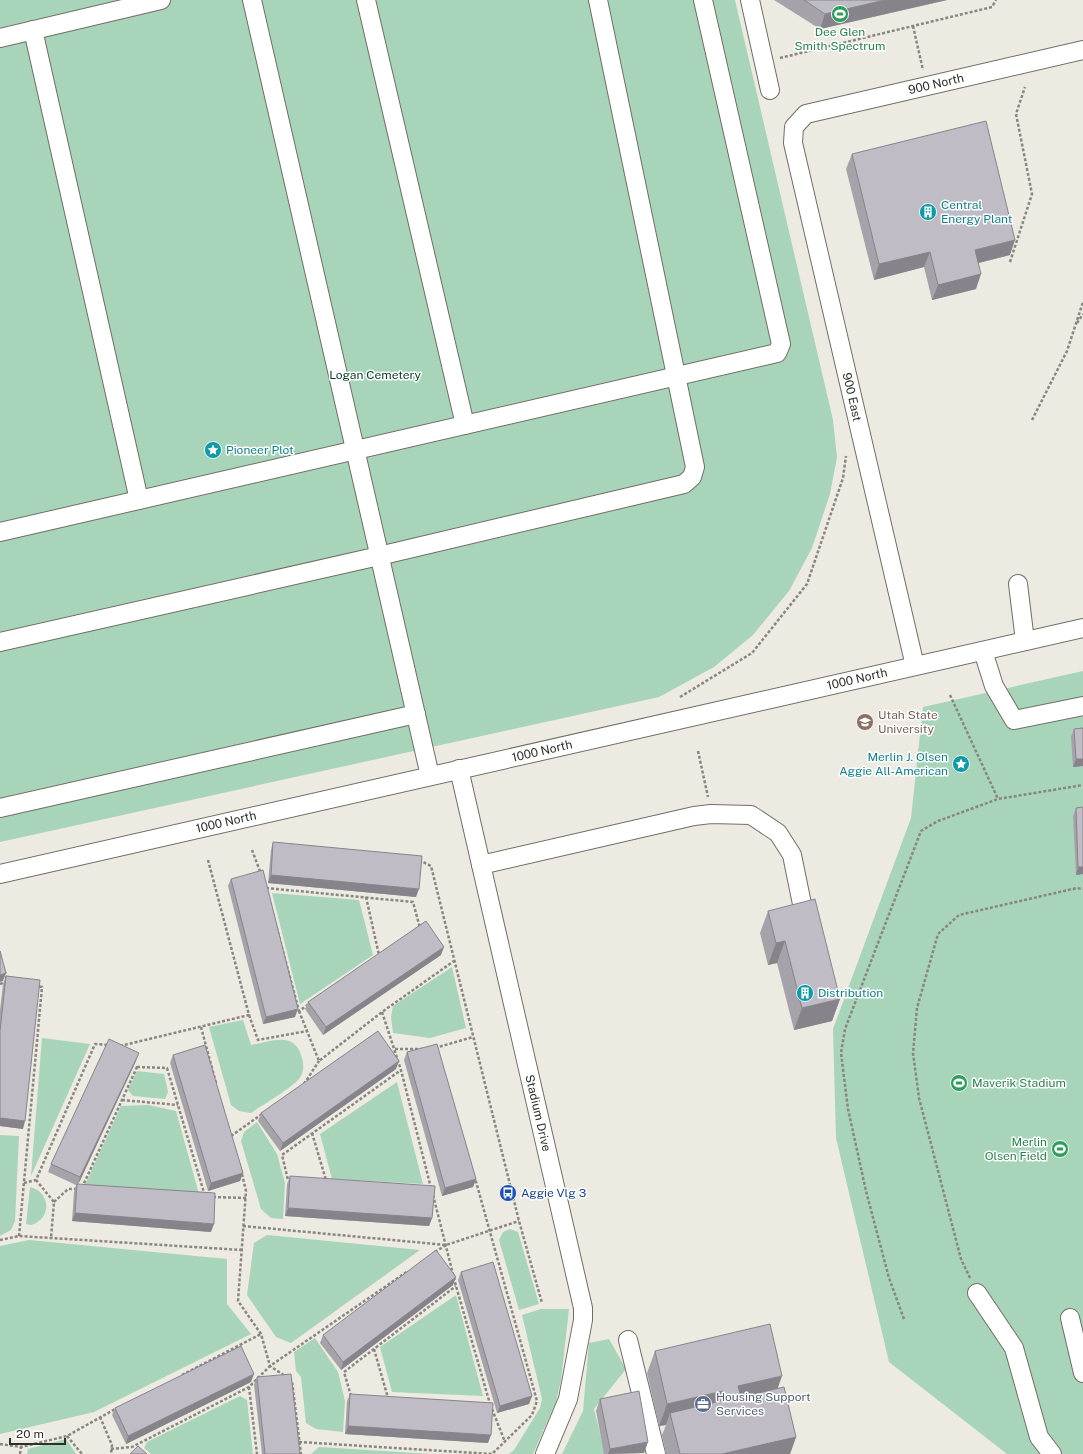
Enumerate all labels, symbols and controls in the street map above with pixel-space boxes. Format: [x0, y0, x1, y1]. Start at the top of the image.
sports icon: Dee Glen Smith Spectrum [830, 4, 850, 24]
place label: Dee Glen Smith Spectrum [795, 25, 885, 53]
street label: 900 North [907, 71, 965, 97]
place label: Central Energy Plant [941, 198, 1013, 226]
building icon: Central Energy Plant [918, 202, 938, 222]
park label: Logan Cemetery [329, 368, 421, 382]
street label: 900 East [840, 371, 864, 423]
place icon: Pioneer Plot [203, 440, 223, 460]
place label: Pioneer Plot [226, 443, 294, 457]
street label: 1000 North [825, 665, 889, 693]
place label: Utah State University [878, 708, 938, 736]
school or university icon: Utah State University [855, 712, 875, 732]
street label: 1000 North [510, 737, 574, 765]
place label: Merlin J. Olsen Aggie All-American [839, 750, 948, 778]
place icon: Merlin J. Olsen Aggie All-American [951, 754, 971, 774]
street label: 1000 North [194, 808, 258, 836]
building icon: Distribution [795, 983, 815, 1003]
place label: Distribution [818, 986, 883, 1000]
street label: Stadium Drive [522, 1073, 554, 1153]
sports icon: Maverik Stadium [949, 1073, 969, 1093]
place label: Maverik Stadium [972, 1076, 1066, 1090]
place label: Merlin Olsen Field [985, 1135, 1047, 1163]
sports icon: Merlin Olsen Field [1050, 1139, 1070, 1159]
bus stop icon: Aggie Vlg 3 [498, 1183, 518, 1203]
place label: Aggie Vlg 3 [521, 1186, 586, 1200]
place label: Housing Support Services [716, 1390, 811, 1418]
office icon: Housing Support Services [693, 1394, 713, 1414]
scale bar [10, 1420, 65, 1446]
text: 20 m [16, 1427, 44, 1441]

